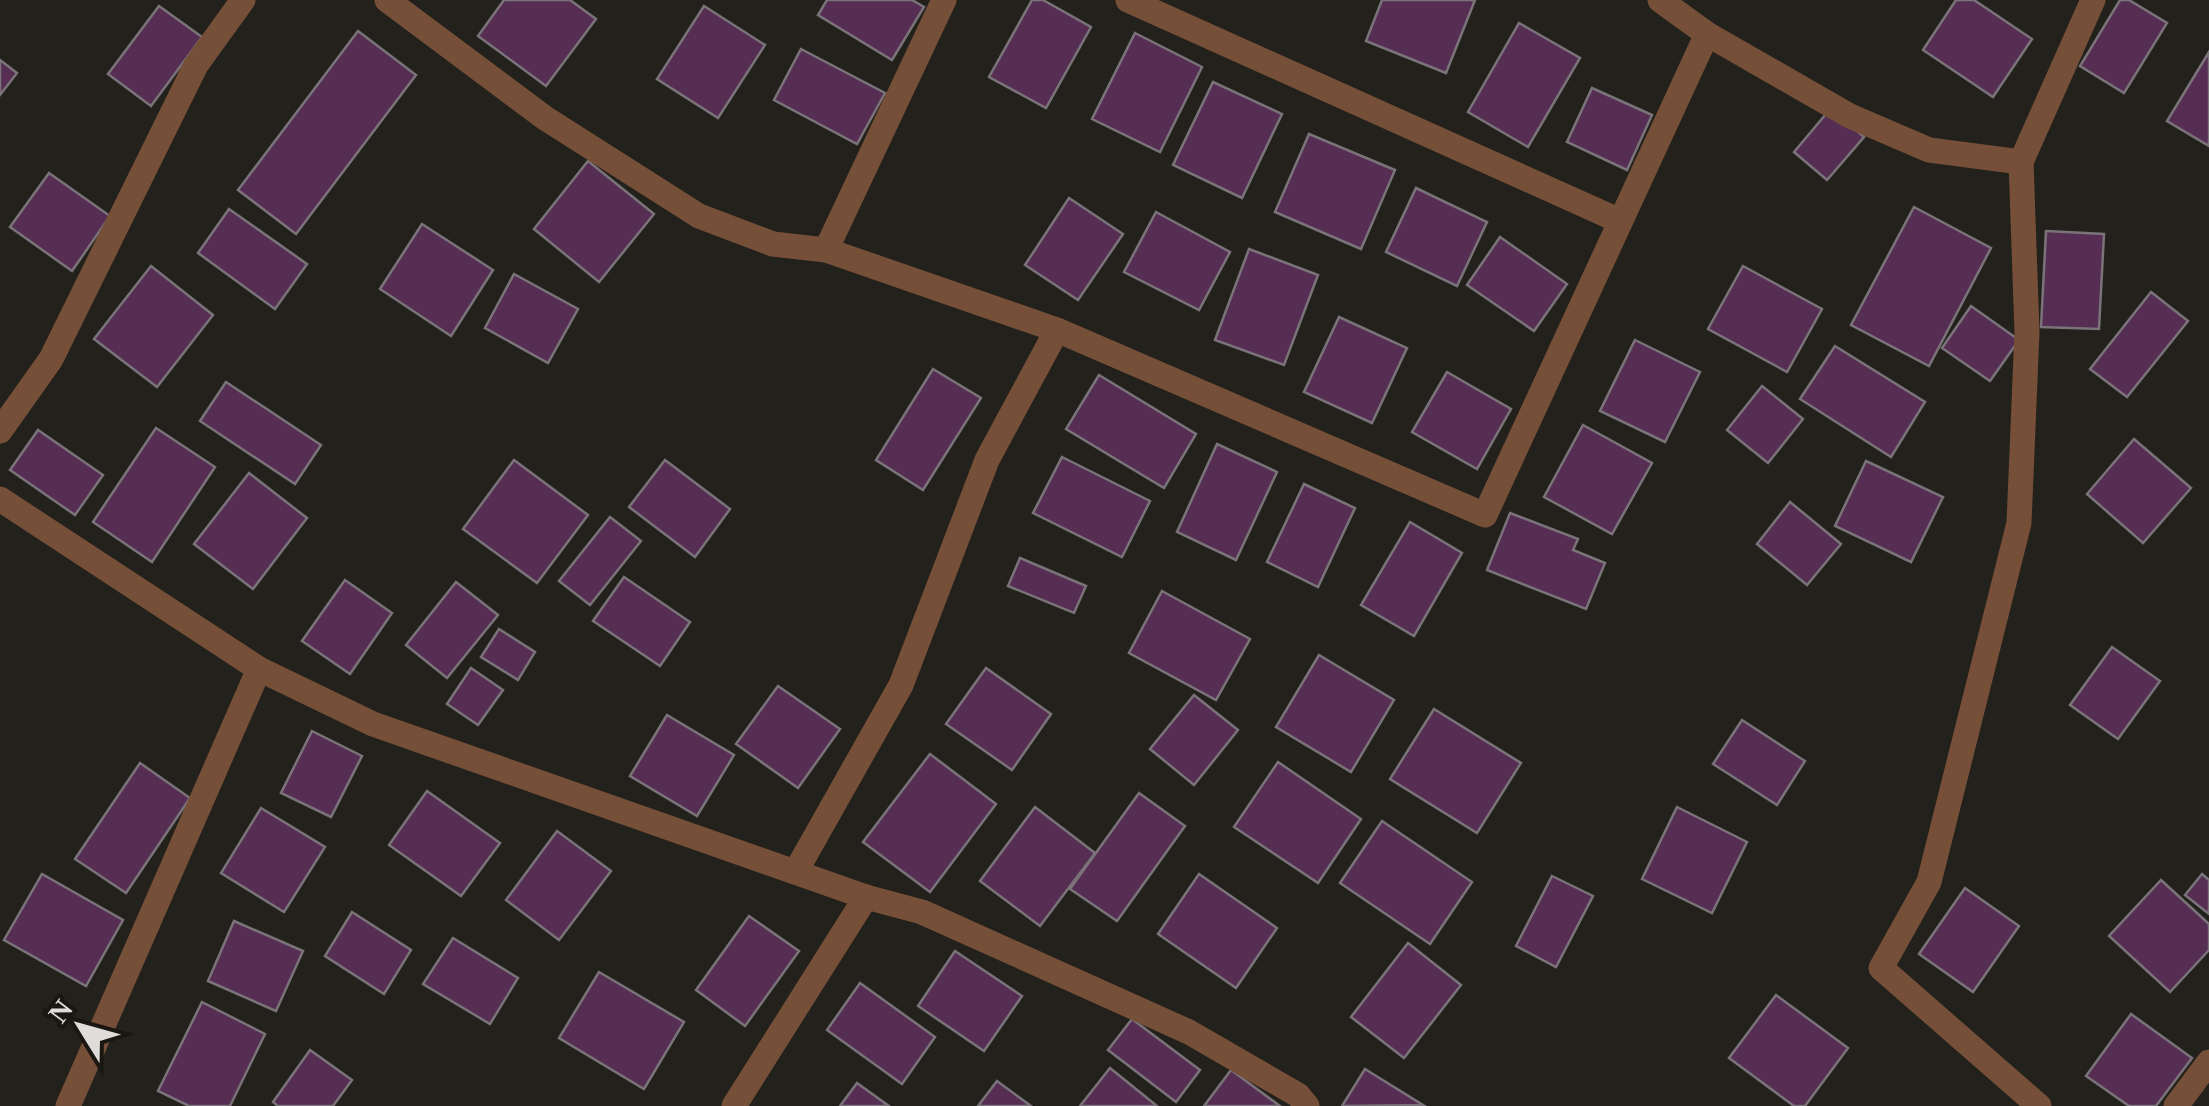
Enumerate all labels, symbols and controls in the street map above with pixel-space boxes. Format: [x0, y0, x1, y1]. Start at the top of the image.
north arrow [30, 976, 130, 1076]
text: N [42, 994, 79, 1029]

